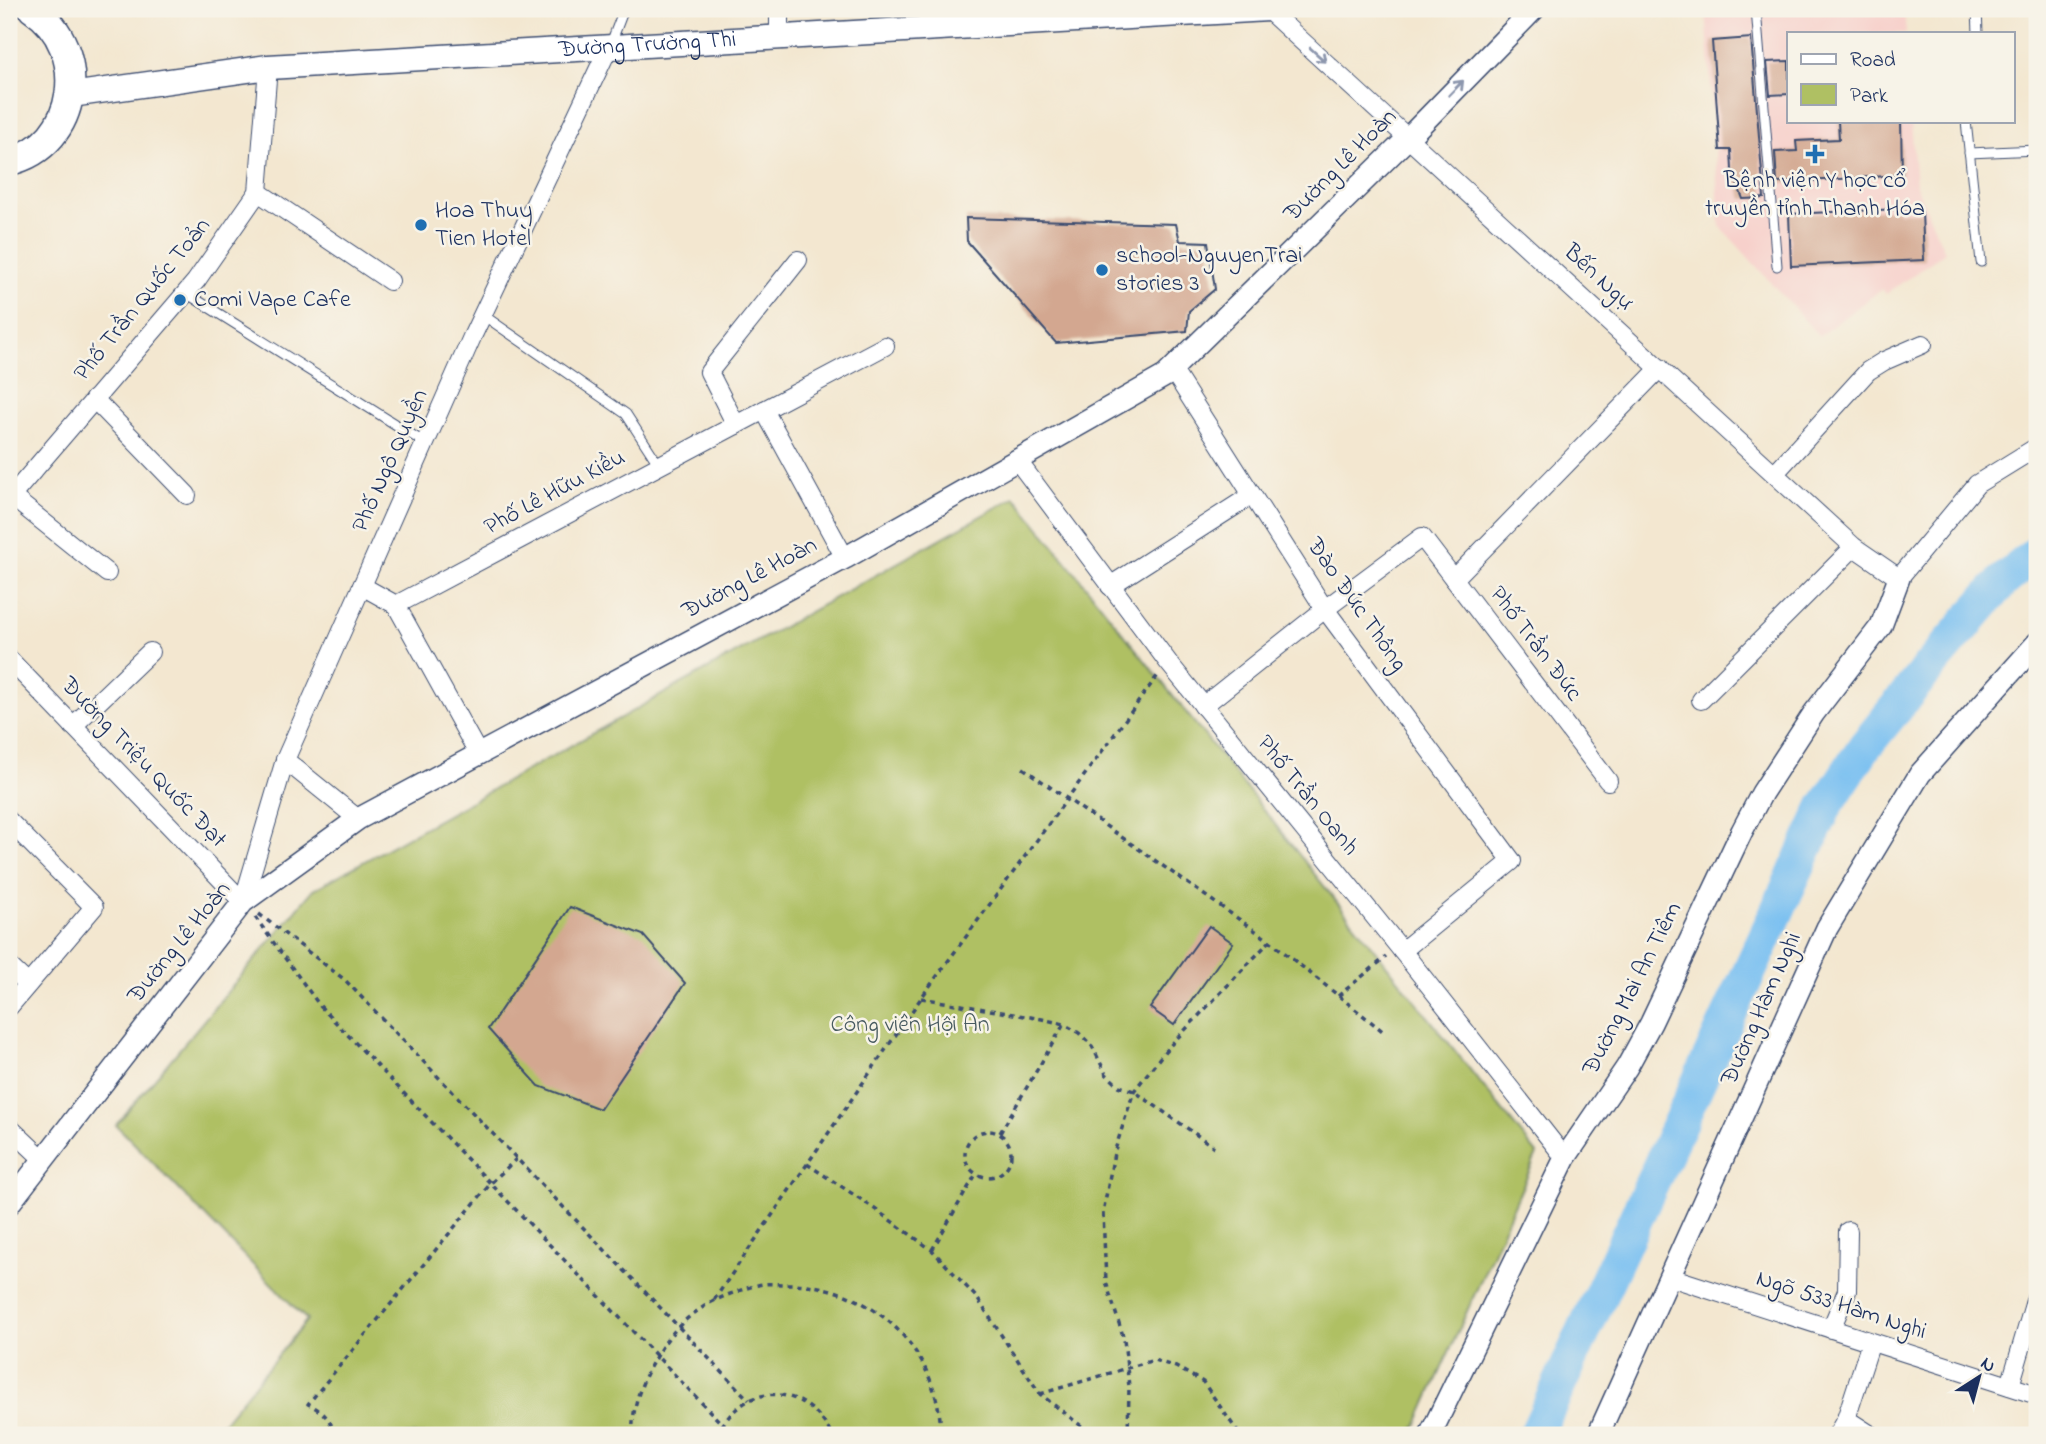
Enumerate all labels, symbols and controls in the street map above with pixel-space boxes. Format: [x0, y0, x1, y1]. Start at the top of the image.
street label: Đường Trường Thi [557, 22, 737, 68]
legend [1787, 32, 2014, 122]
one-way arrow [1309, 46, 1326, 63]
text: Road [1850, 46, 1896, 76]
one-way arrow [1448, 80, 1465, 97]
text: Park [1850, 82, 1889, 112]
street label: Đường Lê Hoàn [1275, 101, 1406, 232]
marker: Bệnh viện Y học cổ truyền tỉnh Thanh Hóa [1805, 144, 1825, 164]
place label: Bệnh viện Y học cổ truyền tỉnh Thanh Hóa [1705, 164, 1925, 228]
place label: Hoa Thuy Tien Hotel [435, 194, 533, 257]
street label: Phố Trần Quốc Toản [66, 211, 220, 389]
marker: Hoa Thuy Tien Hotel [413, 217, 429, 233]
street label: Bến Ngự [1554, 235, 1641, 320]
place label: school-NguyenTrai stories 3 [1116, 239, 1303, 302]
marker: school-NguyenTrai stories 3 [1094, 262, 1110, 278]
place label: Comi Vape Cafe [194, 283, 351, 318]
marker: Comi Vape Cafe [172, 292, 188, 308]
street label: Phố Ngô Quyền [344, 384, 439, 539]
street label: Phố Lê Hữu Kiều [478, 441, 632, 545]
street label: Đường Lê Hoàn [675, 529, 824, 630]
street label: Đào Đức Thông [1296, 530, 1415, 679]
street label: Phố Trần Đức [1480, 579, 1590, 709]
street label: Đường Triệu Quốc Đạt [51, 669, 234, 857]
street label: Phố Trần Oanh [1247, 728, 1367, 864]
street label: Đường Lê Hoàn [119, 874, 240, 1012]
street label: Đường Mai An Tiêm [1574, 896, 1692, 1083]
street label: Đường Hàm Nghi [1712, 927, 1812, 1092]
park label: Công viên Hội An [830, 1008, 990, 1043]
street label: Ngõ 533 Hàm Nghi [1751, 1262, 1931, 1350]
north arrow [1944, 1342, 2014, 1412]
text: N [1974, 1351, 2001, 1380]

